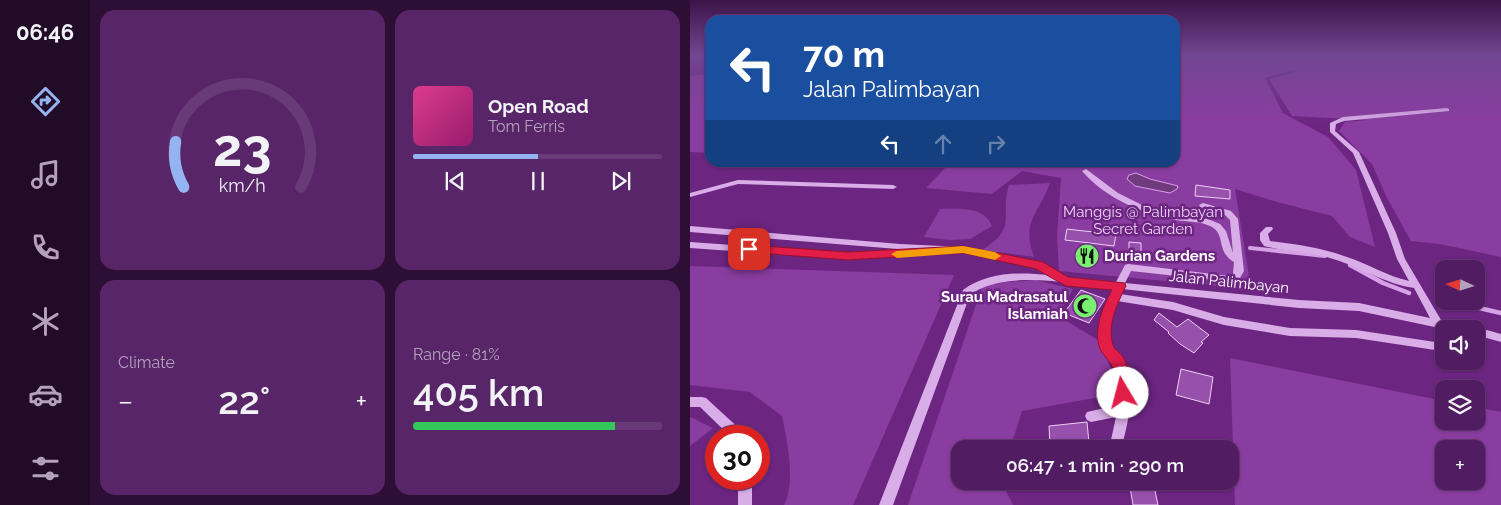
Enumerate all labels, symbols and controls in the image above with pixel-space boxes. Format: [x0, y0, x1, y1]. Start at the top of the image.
text: 06:46 [16, 19, 74, 45]
text: 70 m [803, 34, 885, 75]
icon: left [720, 35, 785, 100]
text: Jalan Palimbayan [803, 76, 980, 102]
icon: directions [28, 84, 63, 119]
text: Open Road [488, 95, 589, 117]
text: 23 [213, 117, 272, 178]
text: Tom Ferris [488, 117, 565, 136]
icon: left [876, 130, 904, 158]
icon: ahead [929, 130, 957, 158]
icon: right [982, 130, 1010, 158]
icon: music [28, 157, 63, 192]
icon: previous [441, 167, 469, 195]
icon: pause [524, 167, 552, 195]
icon: next [607, 167, 635, 195]
text: km/h [219, 175, 266, 196]
park label: Manggis @ Palimbayan Secret Garden [1063, 203, 1223, 238]
pin [728, 228, 770, 270]
icon: phone [28, 230, 63, 265]
icon: arrive [735, 235, 763, 263]
restaurant icon: Durian Gardens [1074, 243, 1100, 269]
place label: Durian Gardens [1104, 247, 1215, 265]
north arrow [1435, 260, 1485, 310]
map controls [1435, 260, 1485, 490]
street label: Jalan Palimbayan [1168, 267, 1290, 297]
place label: Surau Madrasatul Islamiah [941, 288, 1068, 323]
mosque icon: Surau Madrasatul Islamiah [1072, 293, 1098, 319]
icon: climate [28, 304, 63, 339]
button: sound [1435, 320, 1485, 370]
text: Range · 81% [413, 345, 500, 364]
text: Climate [118, 353, 175, 372]
position arrow [1096, 366, 1148, 418]
text: 405 km [413, 370, 544, 415]
icon: car [28, 377, 63, 412]
text: 22° [218, 378, 270, 423]
button: layers [1435, 380, 1485, 430]
text: − [118, 385, 133, 418]
text: + [355, 385, 367, 418]
speed limit sign: 30 [705, 425, 770, 490]
button: + [1435, 440, 1485, 490]
icon: filters [28, 451, 63, 486]
text: 06:47 · 1 min · 290 m [1006, 454, 1184, 476]

